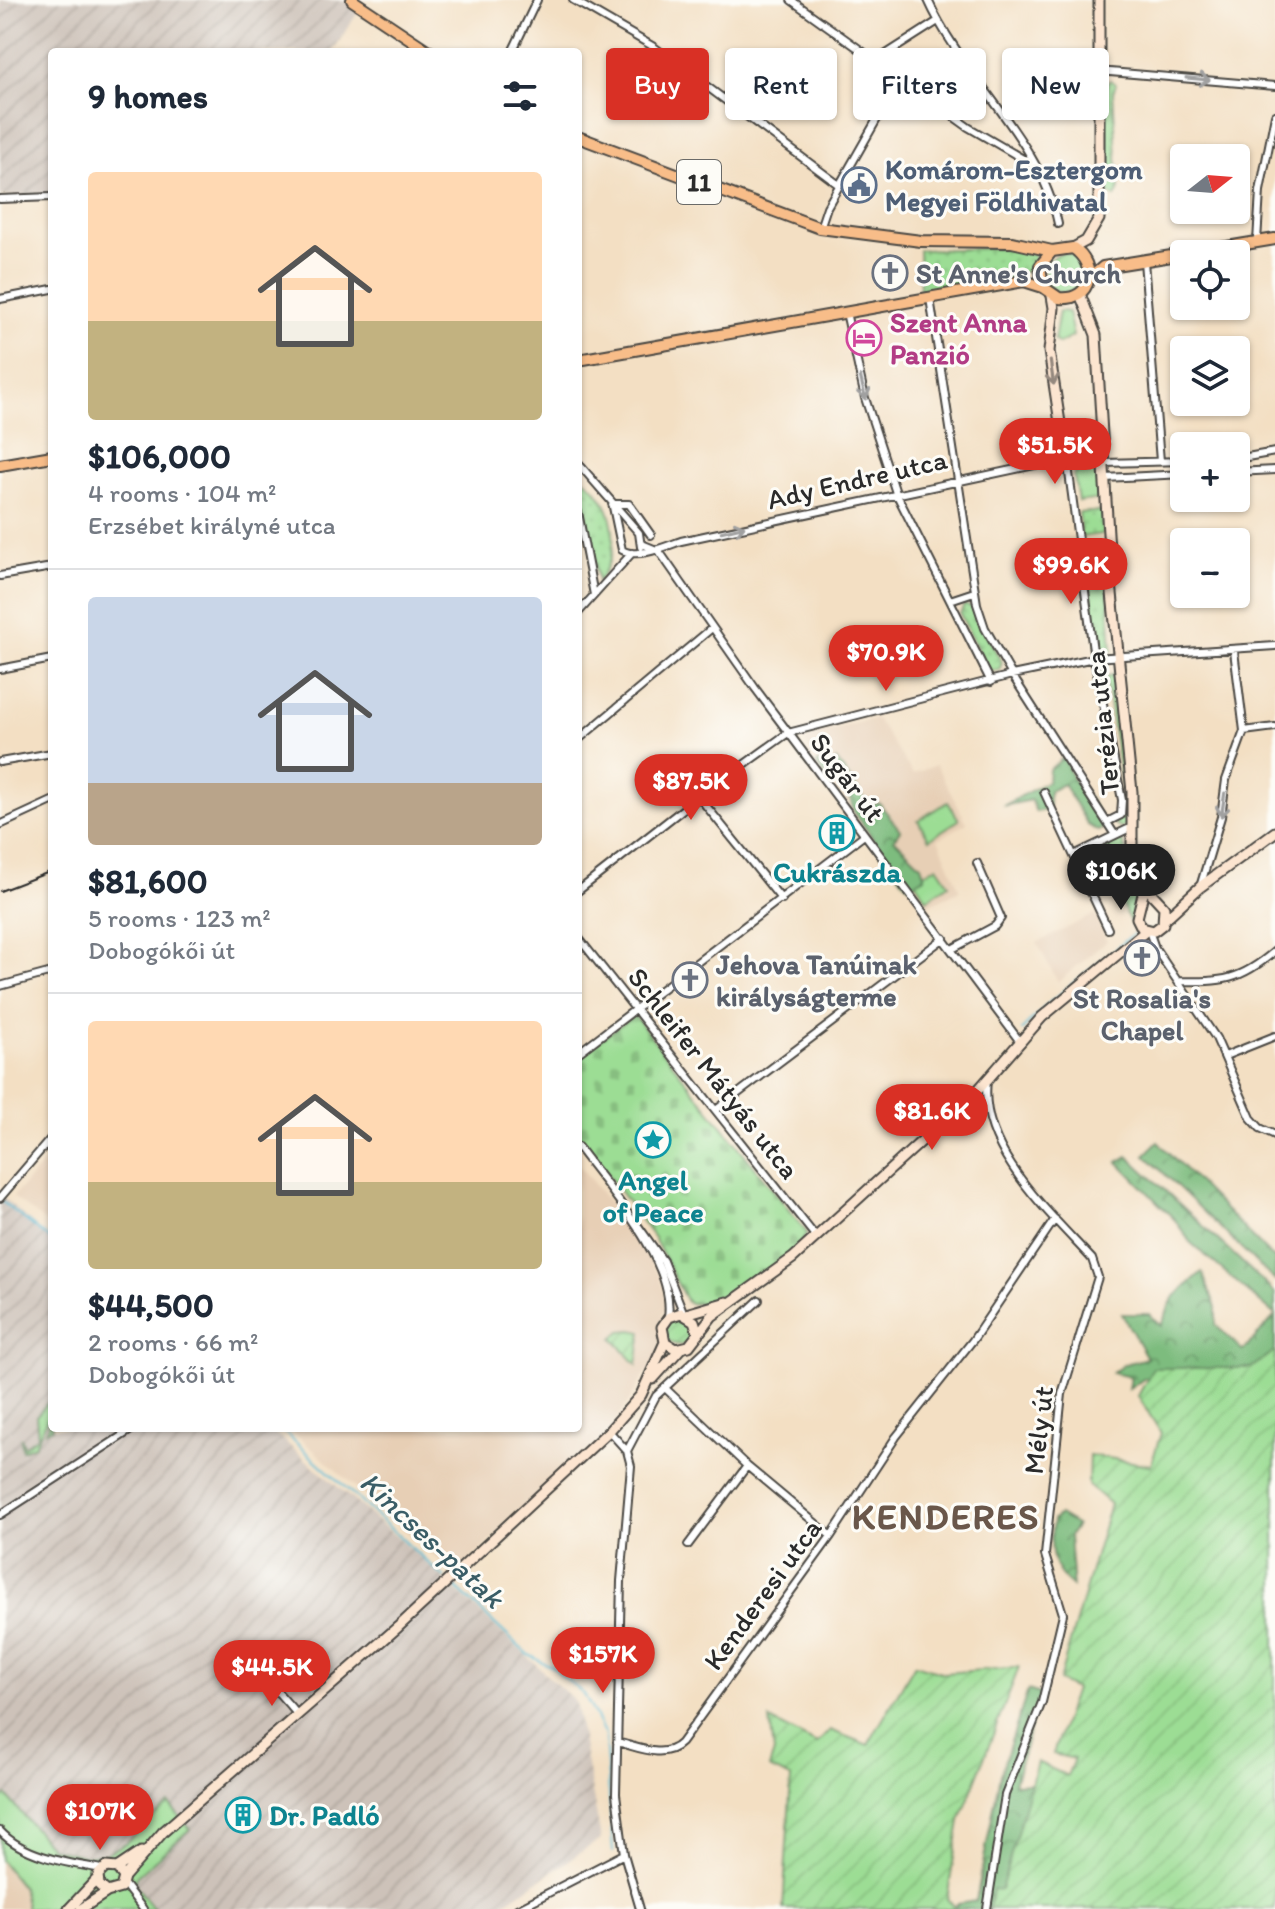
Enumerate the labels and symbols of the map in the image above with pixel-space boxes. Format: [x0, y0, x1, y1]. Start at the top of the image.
one-way arrow [1184, 72, 1211, 87]
north arrow [1170, 144, 1250, 224]
place label: Komárom-Esztergom Megyei Földhivatal [885, 152, 1143, 218]
road number: 11 [677, 160, 721, 204]
public building icon: Komárom-Esztergom Megyei Földhivatal [840, 166, 878, 204]
church icon: St Anne's Church [871, 254, 909, 292]
place label: St Anne's Church [916, 256, 1121, 290]
place label: Szent Anna Panzió [890, 305, 1028, 371]
hotel icon: Szent Anna Panzió [845, 319, 883, 357]
one-way arrow [1046, 360, 1061, 385]
one-way arrow [857, 375, 872, 401]
pin: $51.5K [990, 418, 1120, 486]
street label: Ady Endre utca [764, 442, 951, 516]
one-way arrow [720, 521, 746, 536]
pin: $99.6K [1006, 538, 1136, 606]
pin: $70.9K [821, 625, 951, 693]
street label: Terézia utca [1078, 649, 1126, 797]
street label: Sugár út [803, 726, 893, 828]
pin: $87.5K [626, 754, 756, 822]
one-way arrow [1214, 792, 1229, 817]
building icon: Cukrászda [818, 814, 856, 852]
pin: $106K [1065, 844, 1177, 912]
place label: Cukrászda [773, 855, 901, 889]
church icon: St Rosalia's Chapel [1123, 939, 1161, 977]
place label: Jehova Tanúinak királyságterme [715, 947, 918, 1013]
street label: Schleifer Mátyás utca [621, 960, 807, 1186]
church icon: Jehova Tanúinak királyságterme [671, 961, 709, 999]
place label: St Rosalia's Chapel [1073, 981, 1211, 1047]
pin: $81.6K [867, 1084, 997, 1152]
place icon: Angel of Peace [634, 1121, 672, 1159]
place label: Angel of Peace [602, 1163, 704, 1229]
street label: Mély út [1016, 1384, 1060, 1476]
water label: Kincses-patak [353, 1464, 513, 1617]
district label: KENDERES [852, 1495, 1040, 1538]
street label: Kenderesi utca [696, 1511, 829, 1676]
pin: $157K [547, 1627, 659, 1695]
pin: $44.5K [207, 1640, 337, 1708]
pin: $107K [44, 1784, 156, 1852]
building icon: Dr. Padló [224, 1796, 262, 1834]
place label: Dr. Padló [269, 1798, 380, 1832]

